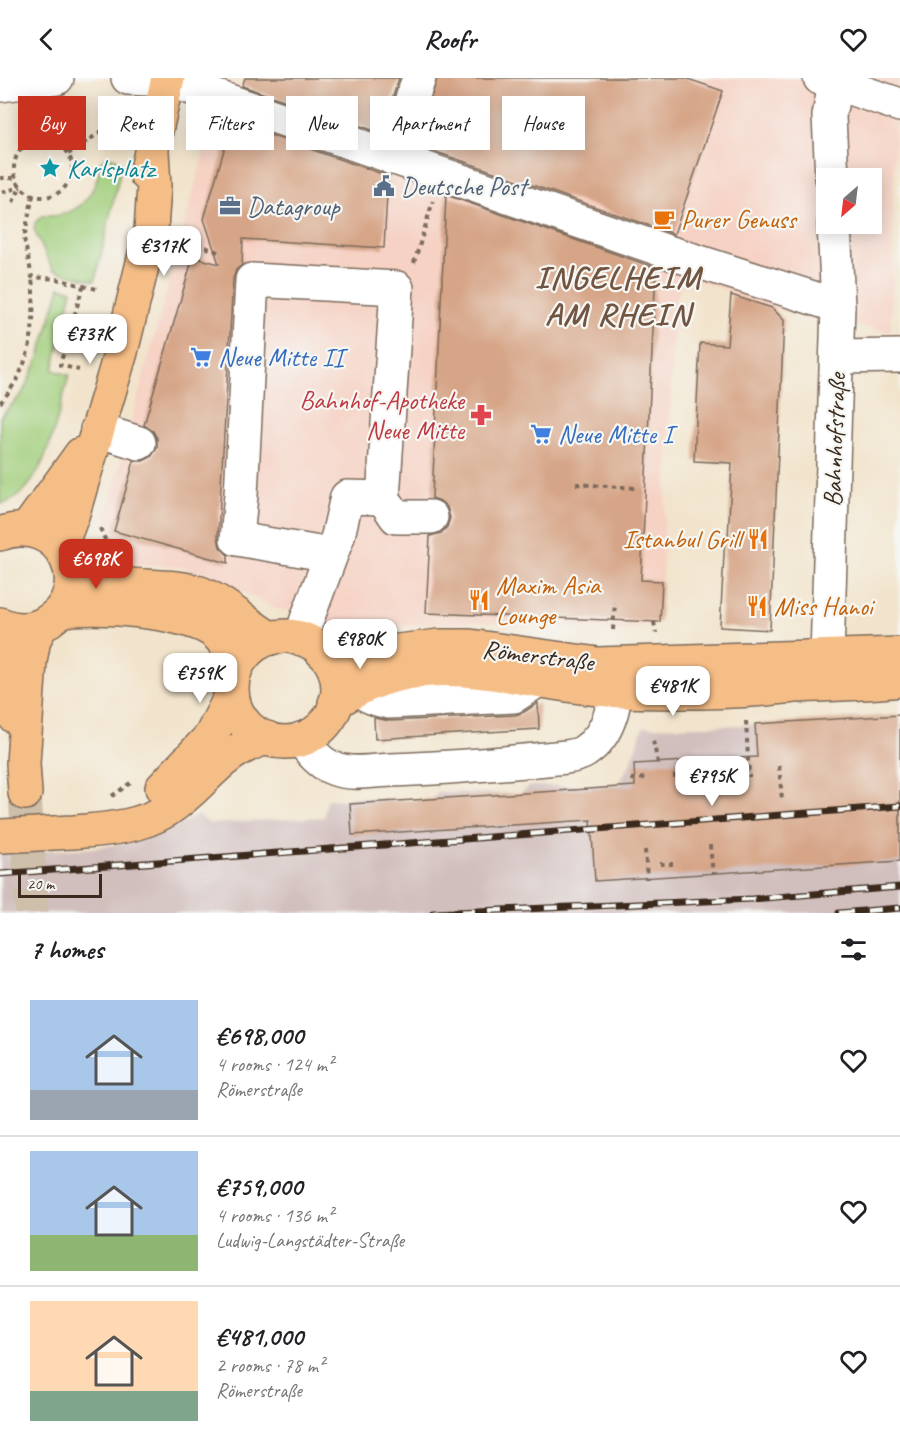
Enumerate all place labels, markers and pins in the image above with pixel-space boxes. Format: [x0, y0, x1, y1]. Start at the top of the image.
place label: Karlsplatz [67, 152, 157, 185]
place icon: Karlsplatz [38, 156, 62, 180]
place label: Deutsche Post [401, 170, 530, 203]
public building icon: Deutsche Post [372, 174, 396, 198]
place label: Datagroup [247, 190, 341, 223]
office icon: Datagroup [218, 194, 242, 218]
place label: Purer Genuss [681, 203, 798, 236]
cafe icon: Purer Genuss [652, 207, 676, 231]
pin: €317K [122, 226, 206, 277]
pin: €737K [48, 314, 132, 365]
place label: Neue Mitte II [218, 341, 349, 374]
supermarket icon: Neue Mitte II [189, 345, 213, 369]
place label: Bahnhof-Apotheke Neue Mitte [299, 384, 466, 447]
pharmacy icon: Bahnhof-Apotheke Neue Mitte [469, 403, 493, 427]
place label: Neue Mitte I [558, 418, 678, 451]
supermarket icon: Neue Mitte I [529, 422, 553, 446]
place label: Istanbul Grill [623, 523, 746, 556]
restaurant icon: Istanbul Grill [746, 527, 770, 551]
pin: €698K [54, 539, 138, 590]
place label: Maxim Asia Lounge [496, 569, 602, 632]
restaurant icon: Maxim Asia Lounge [467, 588, 491, 612]
place label: Miss Hanoi [774, 590, 876, 623]
restaurant icon: Miss Hanoi [745, 594, 769, 618]
pin: €980K [318, 619, 402, 670]
pin: €759K [158, 653, 242, 704]
pin: €481K [631, 666, 715, 717]
pin: €795K [670, 756, 754, 807]

